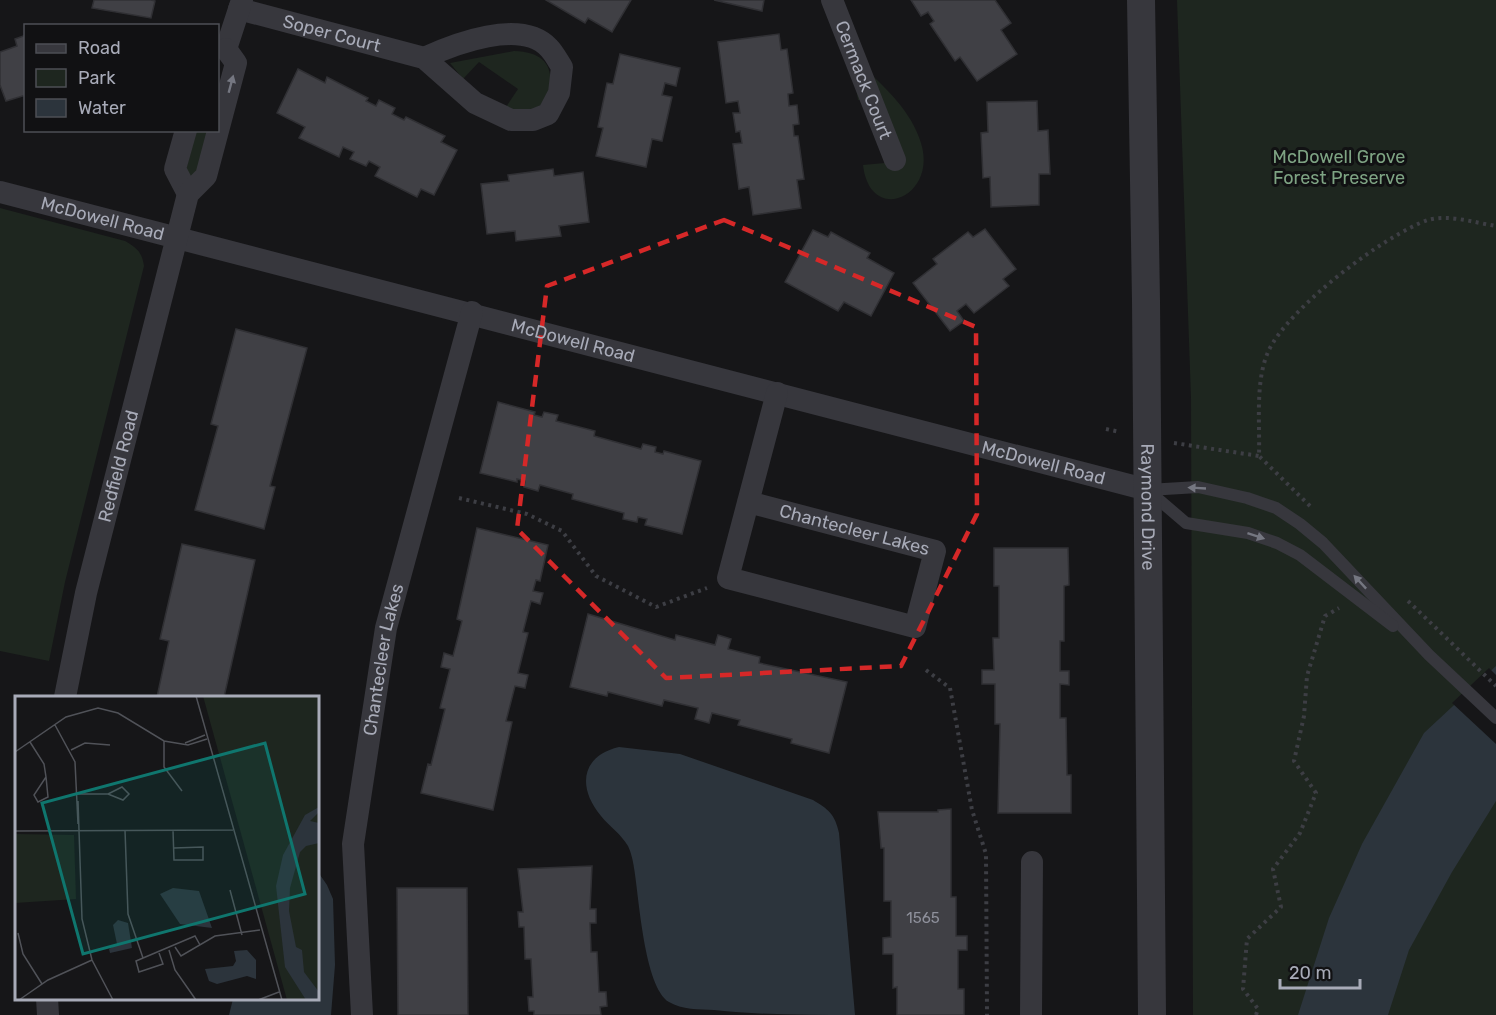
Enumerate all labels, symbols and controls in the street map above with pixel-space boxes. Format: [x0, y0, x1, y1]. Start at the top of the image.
street label: Soper Court [280, 10, 383, 57]
street label: Cermack Court [830, 18, 897, 142]
legend [24, 24, 219, 132]
text: Road [78, 37, 121, 59]
text: Park [78, 67, 116, 89]
one-way arrow [226, 74, 236, 93]
text: Water [78, 97, 126, 119]
park label: McDowell Grove Forest Preserve [1273, 146, 1405, 189]
street label: McDowell Road [38, 192, 167, 245]
street label: McDowell Road [509, 314, 637, 367]
street label: Redfield Road [94, 408, 143, 524]
street label: McDowell Road [979, 436, 1108, 489]
street label: Raymond Drive [1136, 443, 1159, 571]
one-way arrow [1187, 484, 1206, 493]
street label: Chantecleer Lakes [777, 500, 932, 560]
one-way arrow [1247, 532, 1265, 541]
one-way arrow [1354, 576, 1368, 590]
street label: Chantecleer Lakes [359, 581, 409, 737]
inset map [15, 696, 320, 1000]
house number: 1565 [906, 909, 940, 927]
scale bar [1280, 952, 1360, 990]
text: 20 m [1289, 962, 1331, 984]

